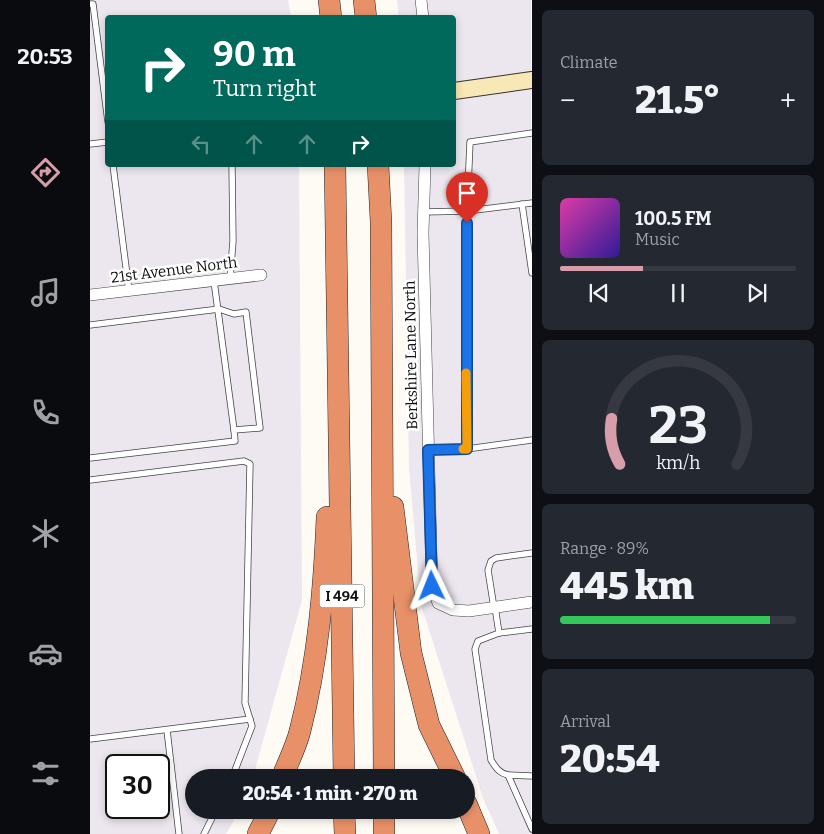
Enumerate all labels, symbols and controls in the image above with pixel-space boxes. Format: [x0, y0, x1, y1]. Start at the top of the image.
text: 90 m [213, 33, 296, 75]
icon: right [130, 35, 195, 100]
text: 20:53 [17, 43, 73, 70]
text: Climate [560, 53, 618, 72]
text: Turn right [213, 75, 316, 102]
text: 21.5° [635, 77, 721, 123]
text: − [560, 84, 575, 117]
text: + [780, 84, 796, 117]
icon: left [187, 130, 215, 158]
icon: ahead [240, 130, 268, 158]
icon: ahead [293, 130, 321, 158]
icon: right [346, 130, 374, 158]
icon: directions [28, 155, 63, 190]
pin [446, 172, 488, 223]
icon: arrive [453, 179, 481, 207]
text: 100.5 FM [635, 207, 712, 230]
text: Music [635, 230, 680, 249]
street label: 21st Avenue North [110, 253, 239, 287]
icon: music [28, 275, 63, 310]
icon: previous [585, 279, 613, 307]
icon: pause [664, 279, 692, 307]
icon: next [743, 279, 771, 307]
street label: Berkshire Lane North [401, 280, 421, 430]
text: 23 [648, 394, 708, 457]
icon: phone [28, 395, 63, 430]
text: km/h [656, 452, 700, 474]
icon: climate [28, 516, 63, 551]
text: Range · 89% [560, 539, 649, 558]
position arrow [405, 559, 457, 611]
text: 445 km [560, 563, 694, 609]
road number: I 494 [320, 584, 364, 608]
icon: car [28, 636, 63, 671]
text: Arrival [560, 712, 611, 731]
text: 20:54 [560, 736, 660, 782]
speed limit sign: 30 [105, 754, 170, 819]
icon: filters [28, 756, 63, 791]
text: 20:54 · 1 min · 270 m [243, 782, 417, 805]

